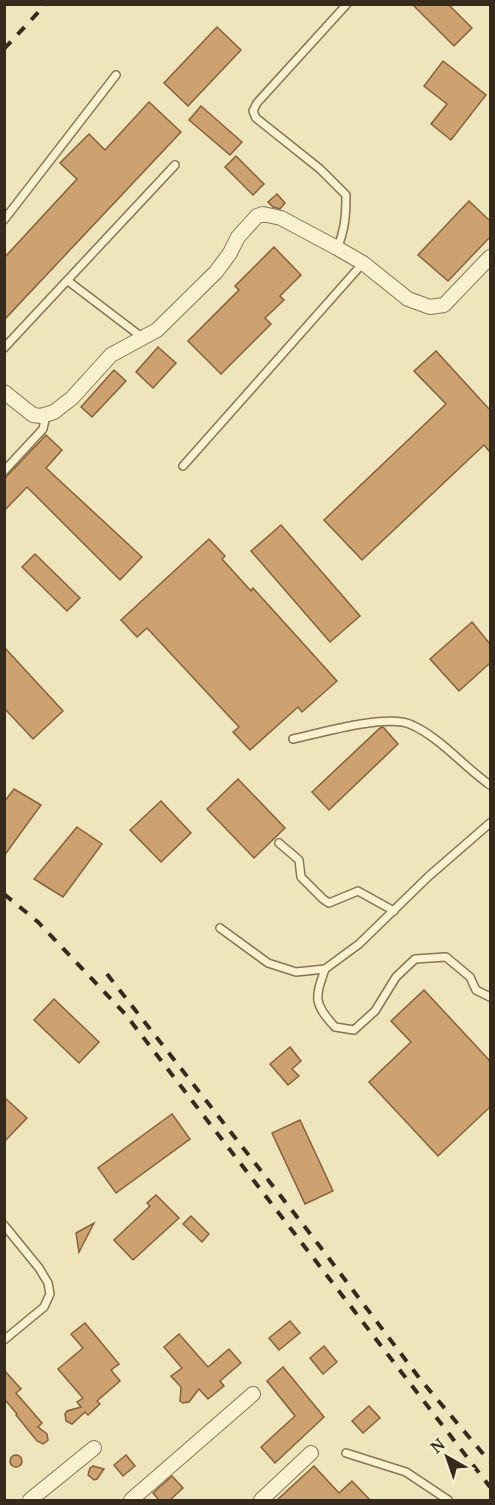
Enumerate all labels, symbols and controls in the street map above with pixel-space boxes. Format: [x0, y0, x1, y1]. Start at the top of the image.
north arrow [417, 1427, 477, 1487]
text: N [425, 1433, 450, 1458]

